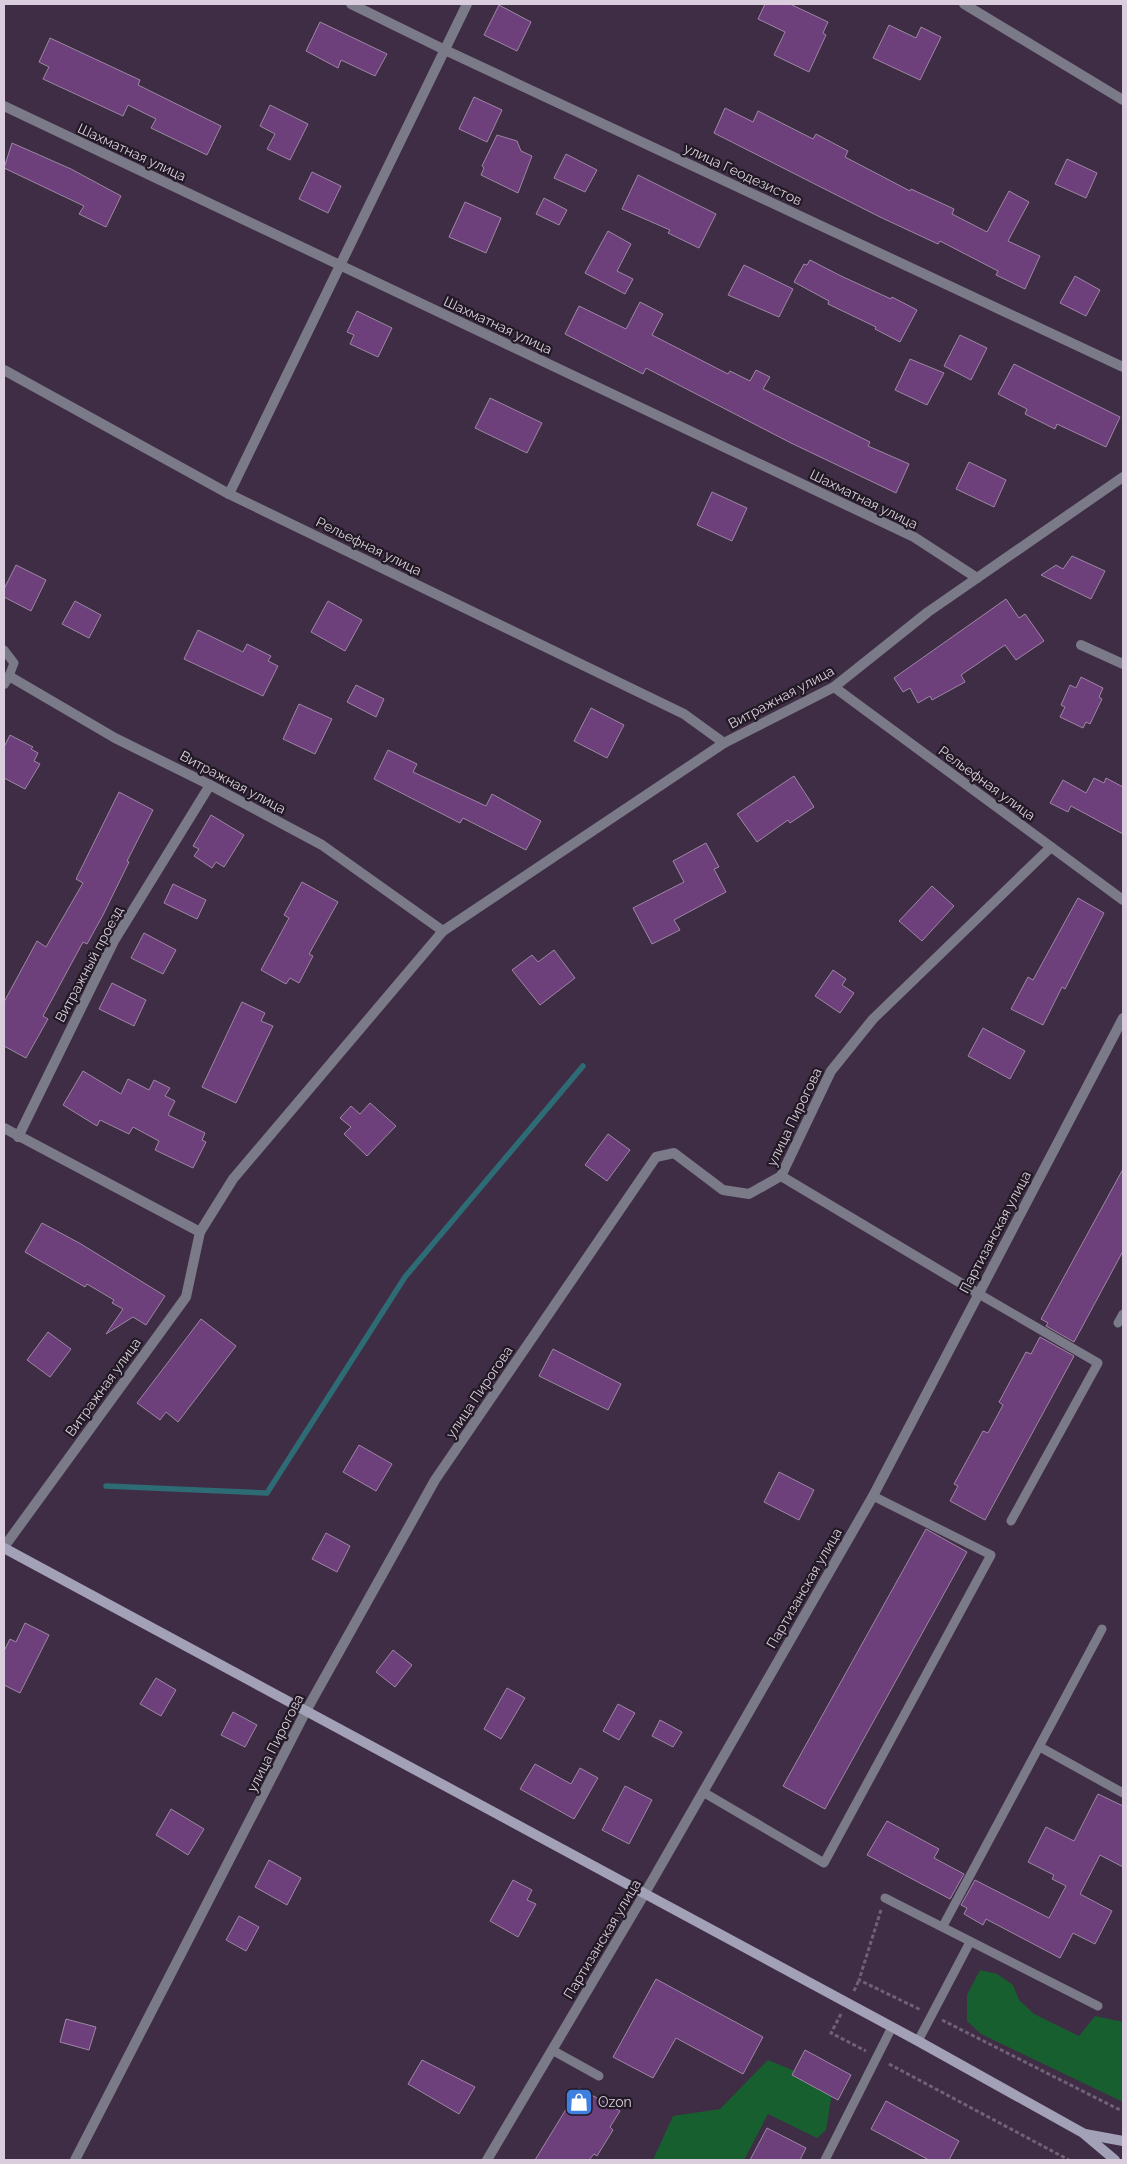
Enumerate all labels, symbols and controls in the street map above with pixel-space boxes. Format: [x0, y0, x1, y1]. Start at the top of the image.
street label: Шахматная улица [75, 120, 189, 184]
street label: улица Геодезистов [682, 140, 804, 208]
street label: Шахматная улица [441, 293, 555, 357]
street label: Шахматная улица [808, 466, 920, 532]
street label: Рельефная улица [314, 513, 424, 579]
street label: Витражная улица [725, 662, 837, 732]
street label: Рельефная улица [936, 743, 1038, 823]
street label: Витражная улица [177, 747, 289, 817]
street label: Витражный проезд [52, 903, 126, 1025]
street label: улица Пирогова [763, 1065, 825, 1169]
street label: Партизанская улица [956, 1168, 1034, 1296]
street label: Витражная улица [62, 1335, 144, 1439]
street label: улица Пирогова [442, 1343, 516, 1441]
street label: Партизанская улица [763, 1525, 845, 1651]
street label: улица Пирогова [243, 1691, 307, 1795]
street label: Партизанская улица [560, 1877, 644, 2001]
shop icon: Ozon [564, 2087, 594, 2117]
place label: Ozon [598, 2094, 632, 2110]

